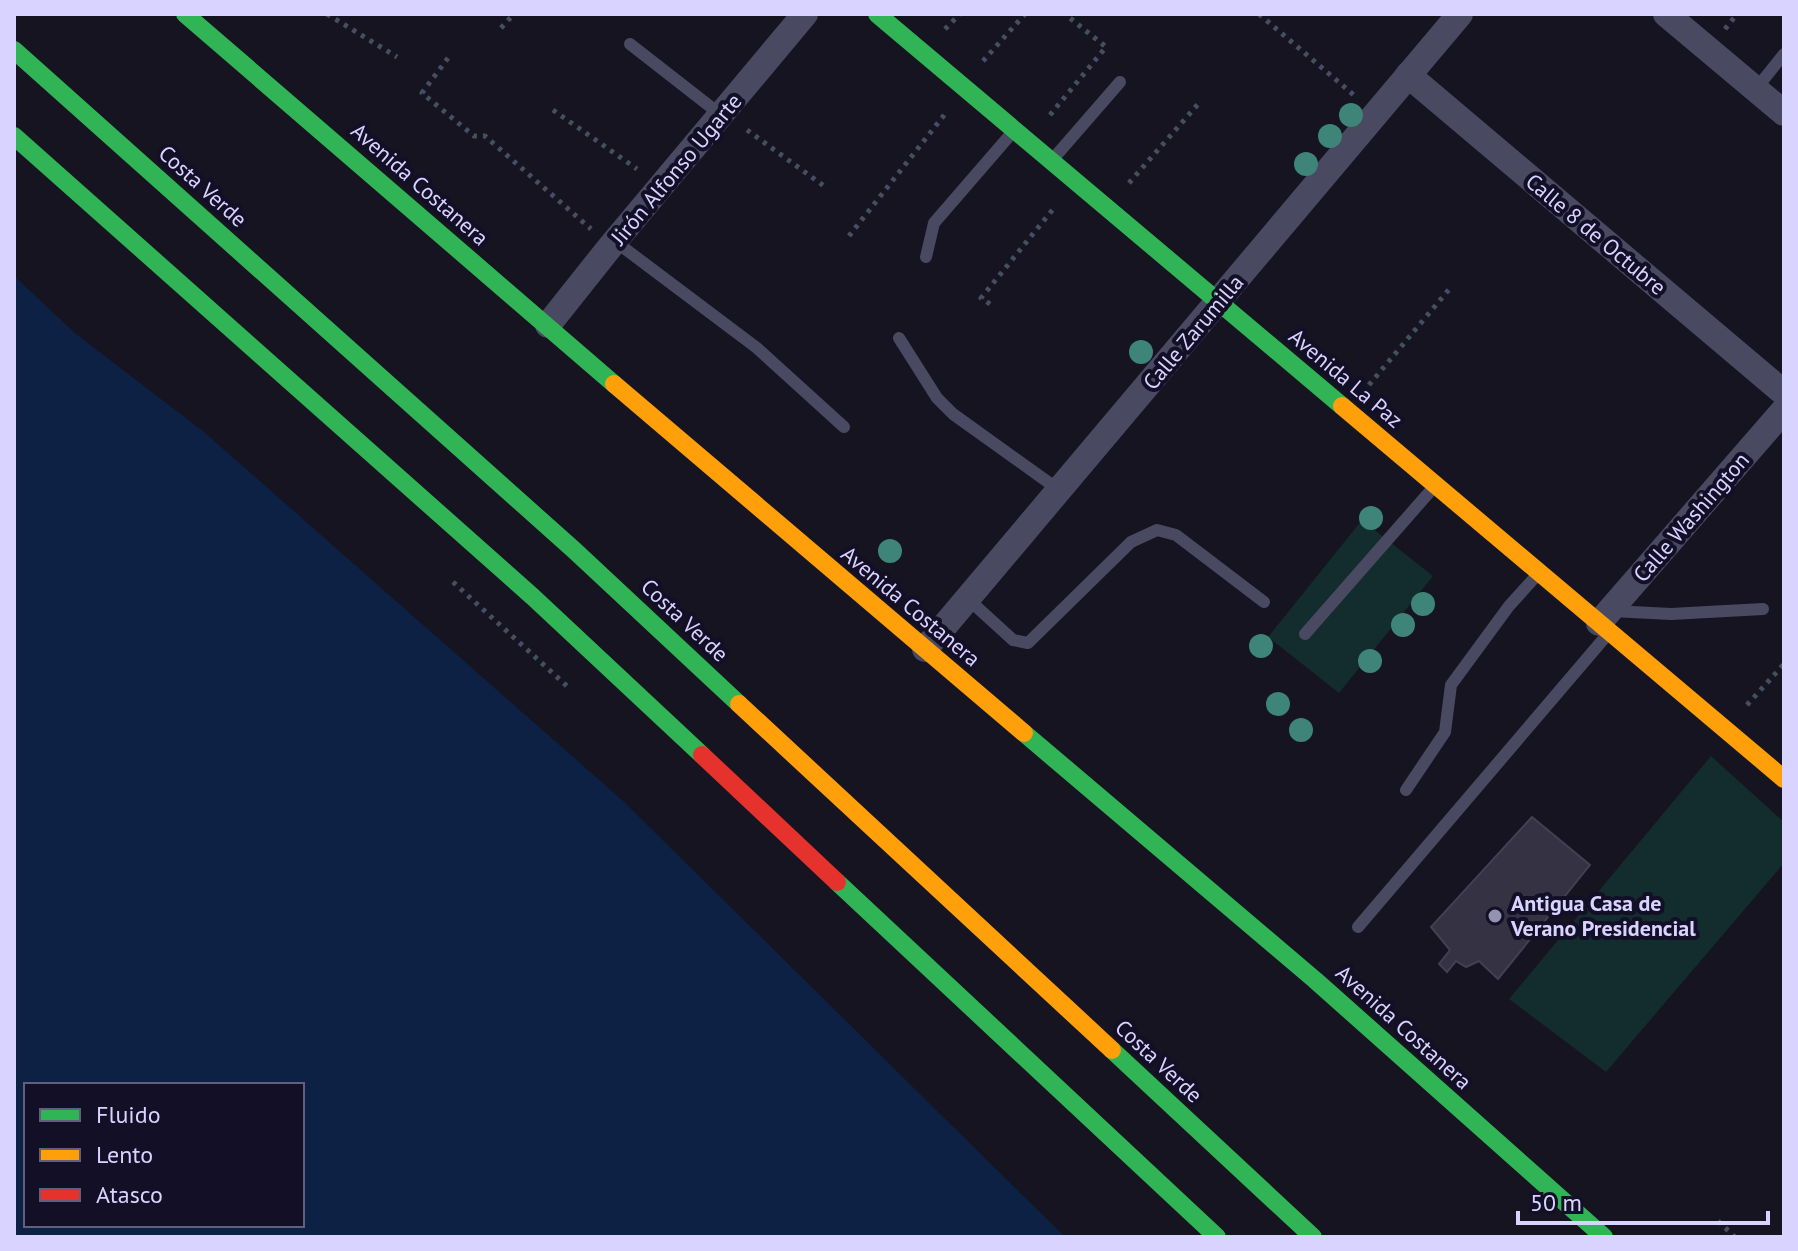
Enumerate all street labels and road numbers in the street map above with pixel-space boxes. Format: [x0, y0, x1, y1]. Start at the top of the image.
street label: Jirón Alfonso Ugarte [604, 88, 748, 251]
street label: Avenida Costanera [346, 117, 494, 251]
street label: Costa Verde [153, 139, 253, 233]
street label: Calle 8 de Octubre [1520, 167, 1672, 301]
street label: Calle Zarumilla [1137, 269, 1249, 395]
street label: Avenida La Paz [1283, 322, 1409, 434]
street label: Calle Washington [1627, 446, 1755, 588]
street label: Avenida Costanera [836, 540, 986, 672]
street label: Costa Verde [635, 572, 735, 668]
street label: Avenida Costanera [1330, 959, 1478, 1095]
street label: Costa Verde [1109, 1013, 1209, 1109]

